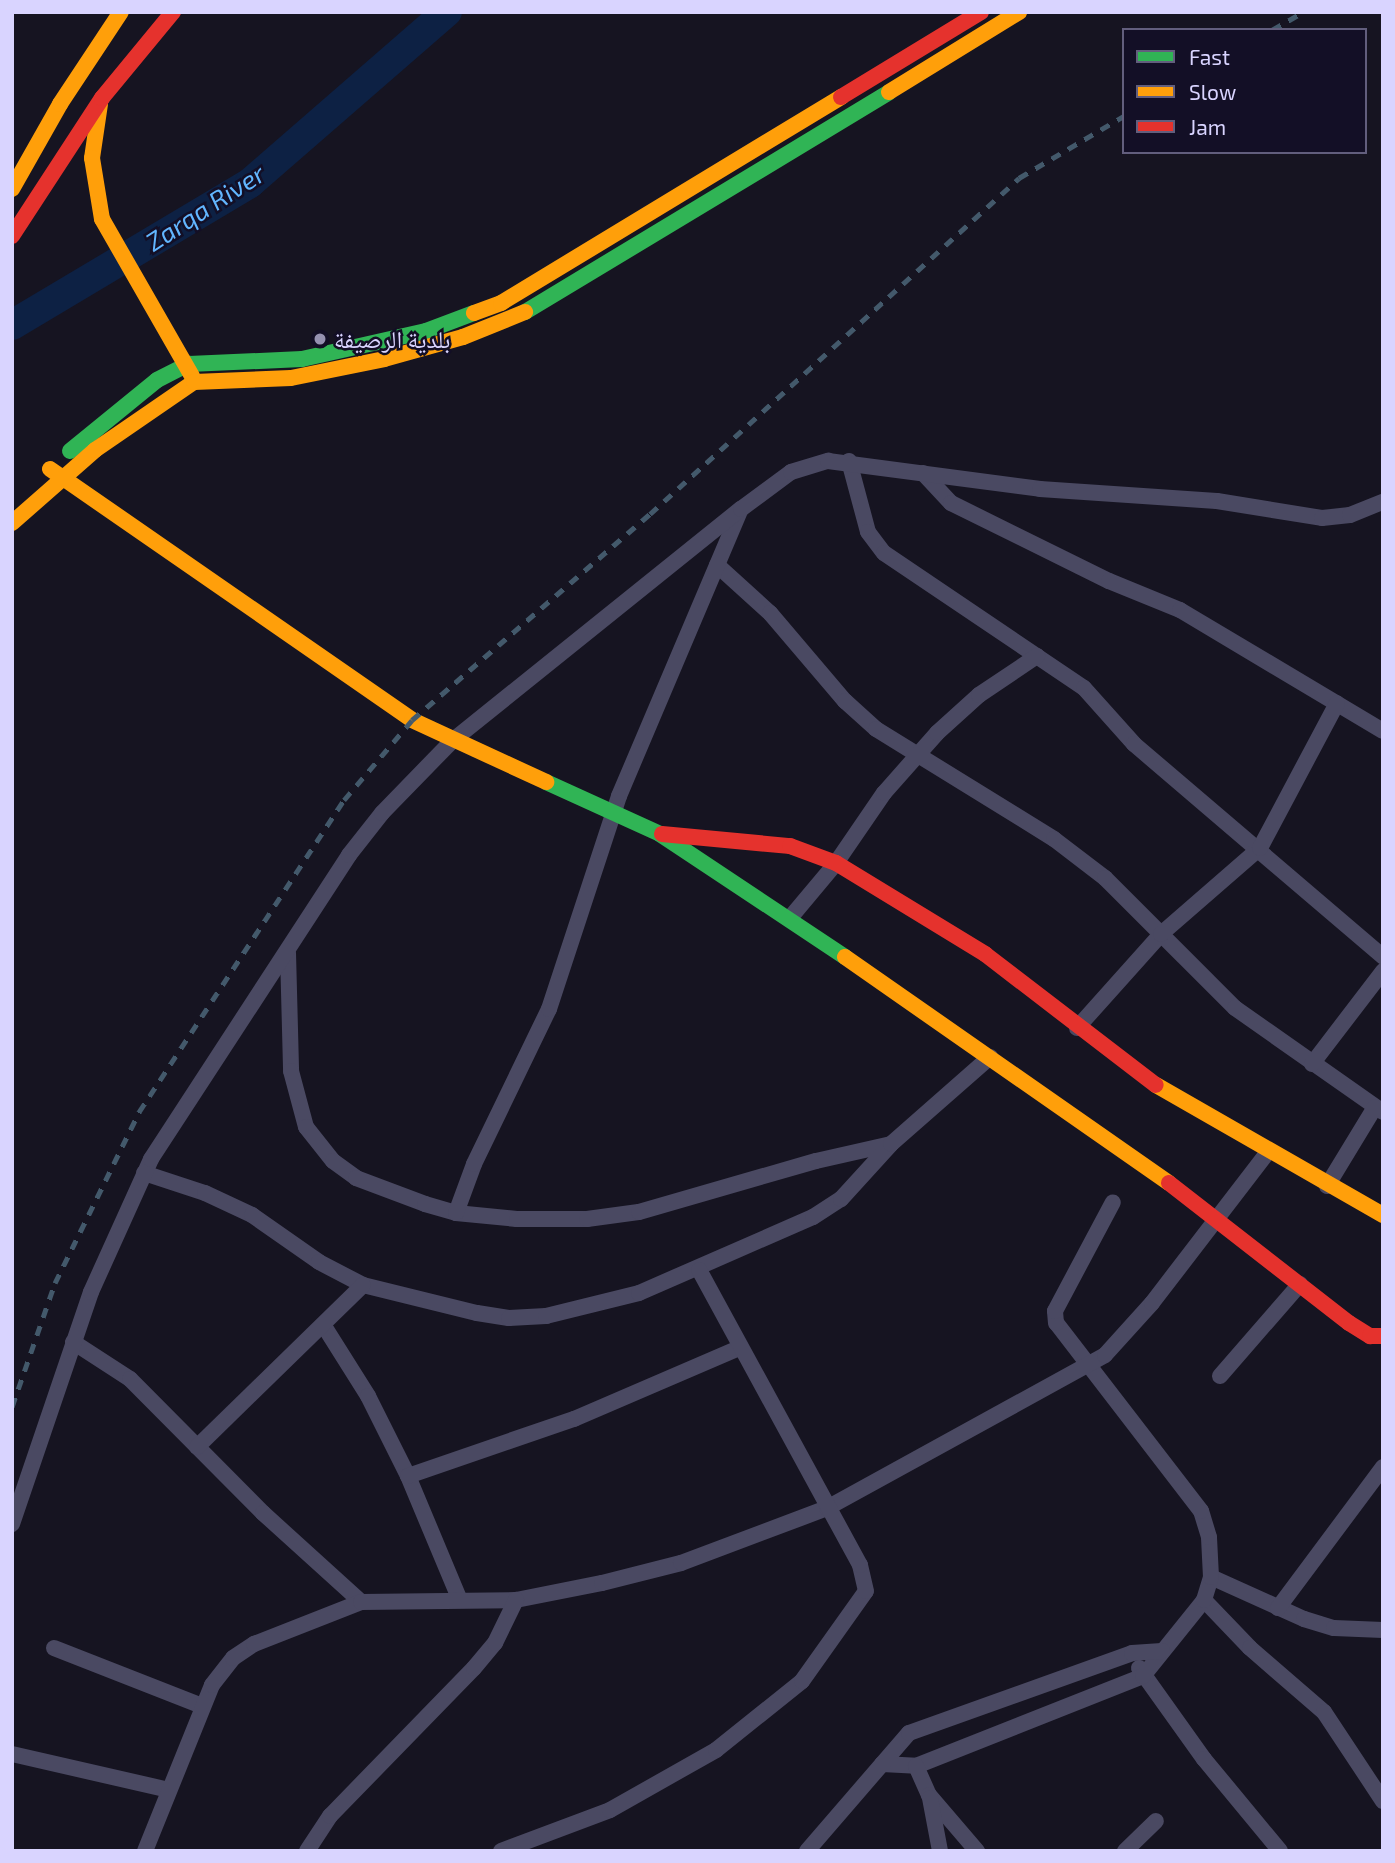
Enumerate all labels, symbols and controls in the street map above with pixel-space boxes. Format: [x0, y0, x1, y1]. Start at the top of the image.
legend [1122, 28, 1367, 154]
text: Fast [1189, 44, 1230, 69]
text: Slow [1189, 79, 1236, 104]
text: Jam [1189, 114, 1226, 139]
water label: Zarqa River [140, 157, 270, 257]
place label: بلدية الرصيفة [334, 325, 450, 353]
marker: بلدية الرصيفة [312, 331, 328, 347]

